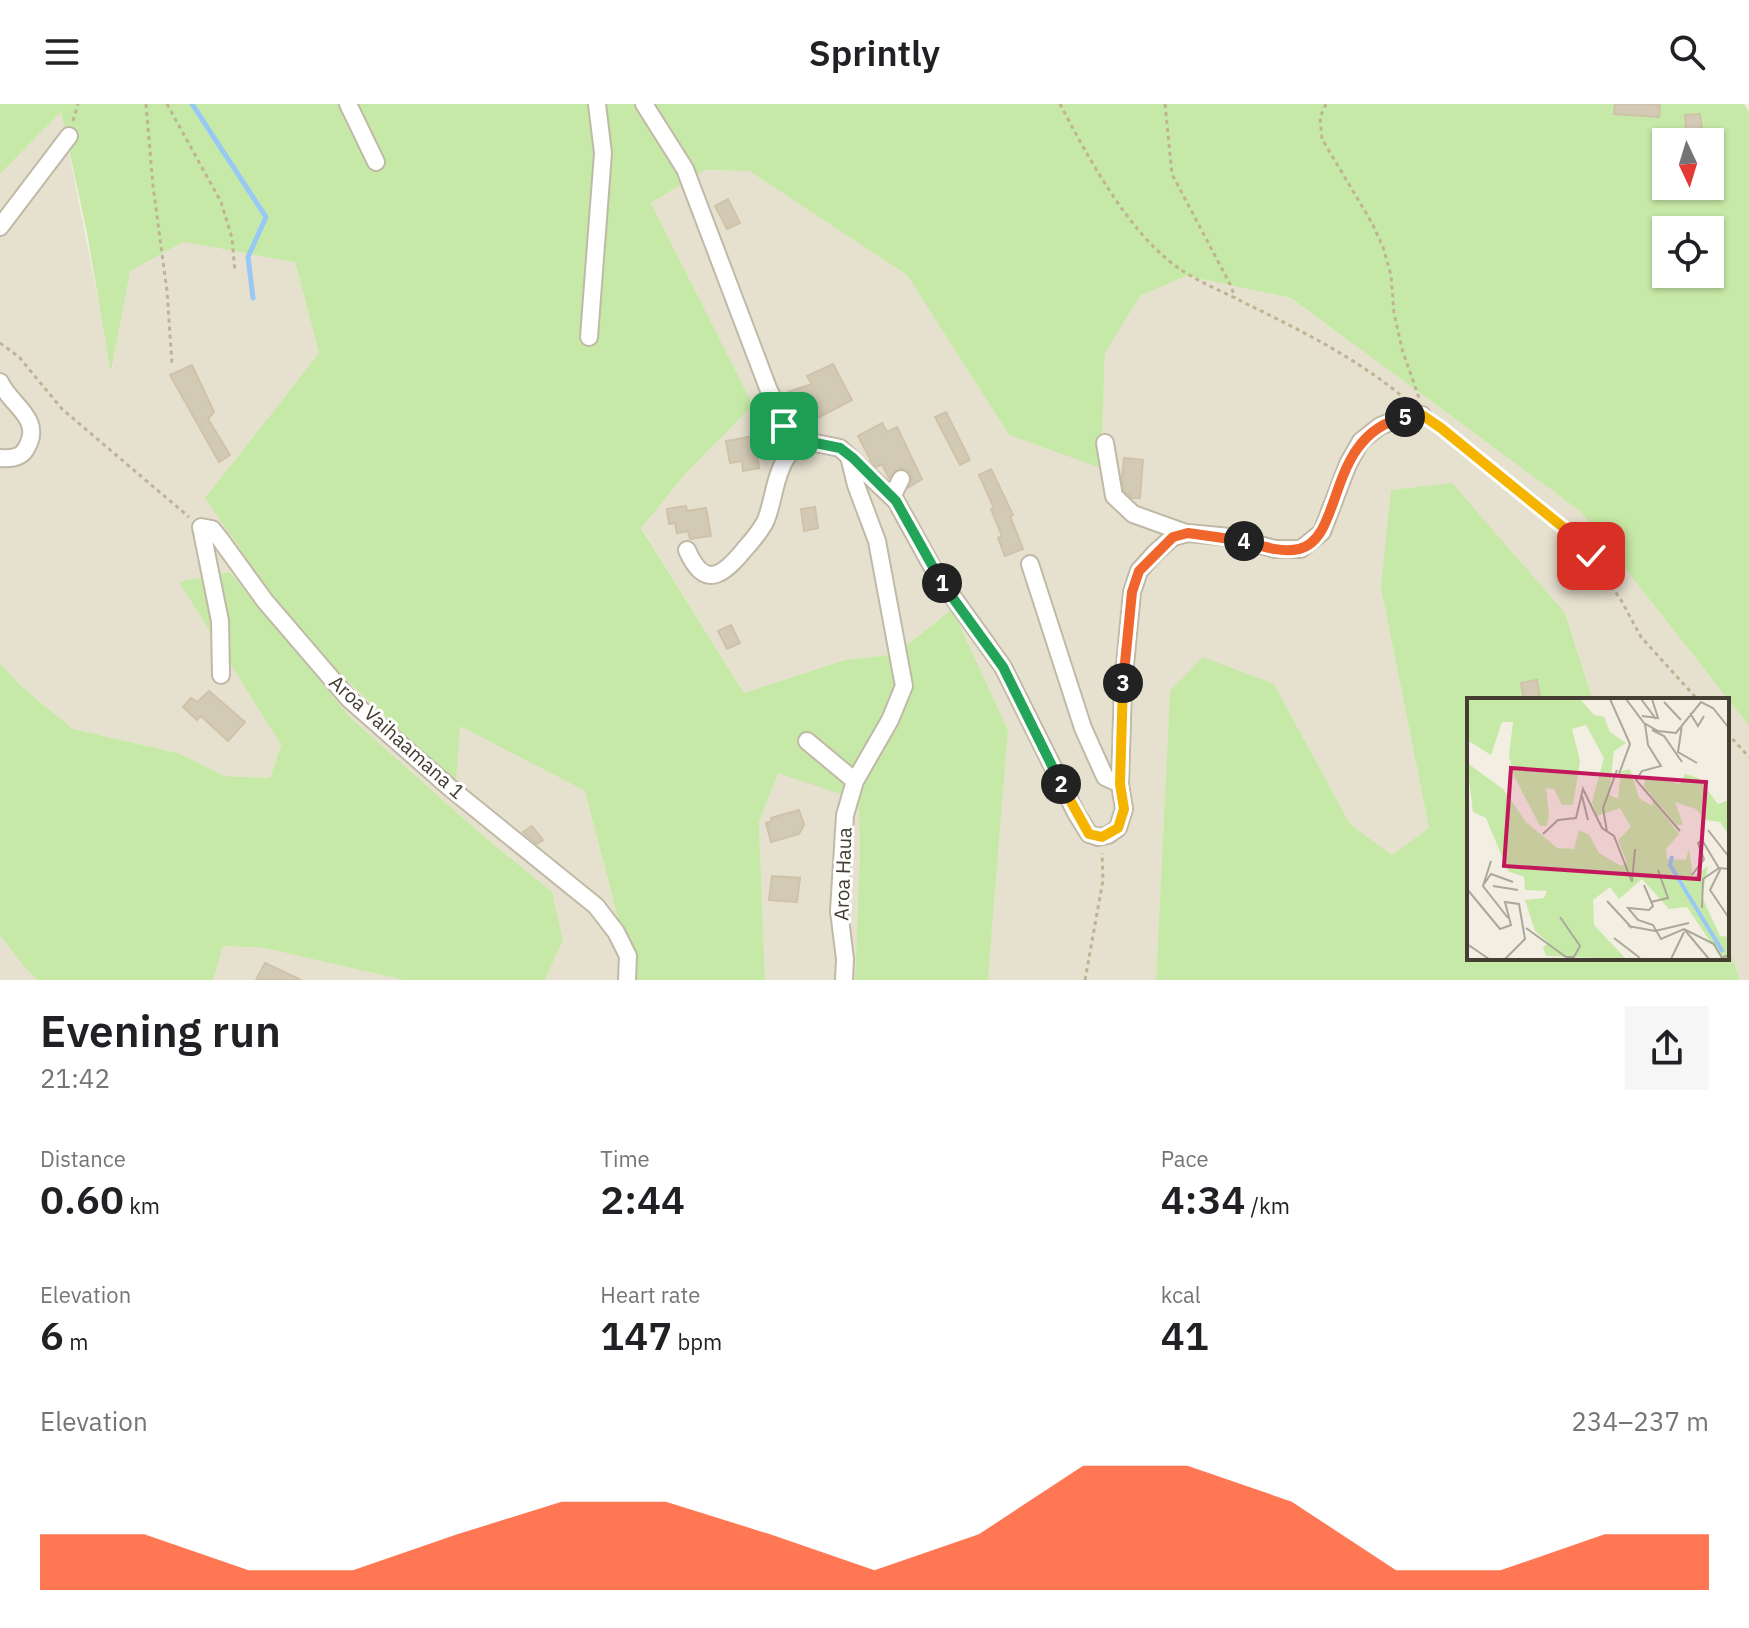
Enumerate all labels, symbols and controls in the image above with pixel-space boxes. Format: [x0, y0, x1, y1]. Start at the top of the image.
text: Sprintly [809, 29, 940, 76]
icon: menu [40, 30, 84, 74]
icon: search [1665, 30, 1709, 74]
north arrow [1652, 128, 1724, 200]
map controls [1652, 128, 1724, 288]
button: locate [1652, 216, 1724, 288]
pin [750, 392, 818, 460]
pin: 5 [1385, 397, 1425, 437]
text: 5 [1398, 402, 1412, 431]
icon: arrive [762, 404, 806, 448]
pin: 4 [1224, 521, 1264, 561]
pin [1557, 522, 1625, 590]
text: 4 [1237, 526, 1251, 555]
icon: check [1569, 534, 1613, 578]
pin: 1 [922, 563, 962, 603]
text: 1 [935, 568, 949, 597]
pin: 3 [1103, 663, 1143, 703]
text: 3 [1116, 668, 1130, 697]
street label: Aroa Vaihaamana 1 [324, 669, 471, 805]
inset map [1467, 698, 1729, 960]
pin: 2 [1041, 764, 1081, 804]
text: 2 [1054, 769, 1068, 798]
street label: Aroa Haua [827, 826, 858, 921]
text: Evening run [40, 1002, 281, 1059]
button: share [1625, 1006, 1709, 1090]
text: 21:42 [40, 1061, 110, 1095]
text: Distance [40, 1144, 126, 1173]
text: Time [600, 1144, 650, 1173]
text: Pace [1161, 1144, 1209, 1173]
text: 0.60 [40, 1173, 124, 1225]
text: 2:44 [600, 1173, 685, 1225]
text: 4:34 [1161, 1173, 1245, 1225]
text: km [124, 1191, 160, 1220]
text: /km [1245, 1191, 1290, 1220]
text: Elevation [40, 1280, 131, 1309]
text: Heart rate [600, 1280, 700, 1309]
text: kcal [1161, 1280, 1201, 1309]
text: 6 [40, 1309, 64, 1361]
text: 147 [600, 1309, 672, 1361]
text: 41 [1161, 1309, 1209, 1361]
text: m [64, 1327, 88, 1356]
text: bpm [672, 1327, 722, 1356]
text: Elevation [40, 1404, 148, 1438]
text: 234–237 m [1571, 1404, 1709, 1438]

